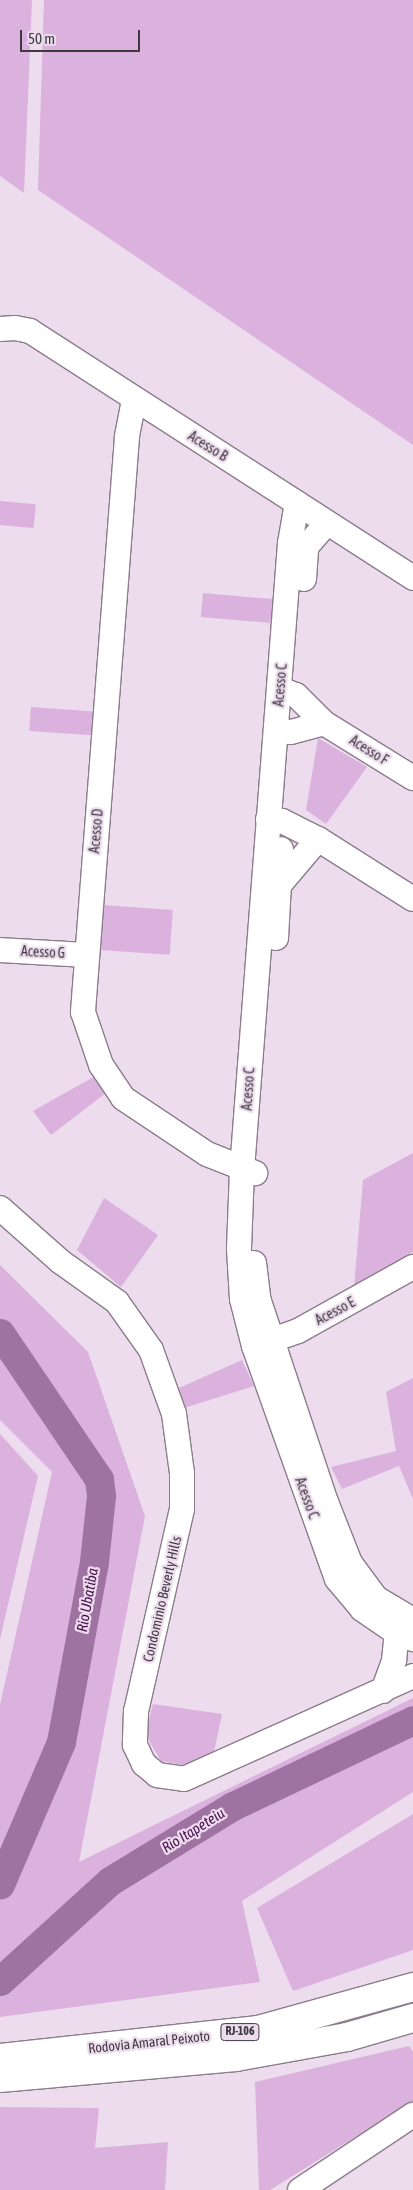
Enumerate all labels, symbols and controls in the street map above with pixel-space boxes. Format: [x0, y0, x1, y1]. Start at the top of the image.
scale bar [22, 20, 142, 52]
text: 50 m [28, 30, 55, 47]
street label: Acesso B [185, 427, 231, 465]
street label: Acesso C [270, 663, 290, 707]
street label: Acesso F [347, 732, 391, 768]
street label: Acesso D [86, 808, 106, 854]
street label: Acesso G [20, 942, 66, 962]
street label: Acesso C [238, 1067, 258, 1111]
street label: Acesso E [312, 1294, 358, 1328]
street label: Acesso C [292, 1475, 322, 1521]
street label: Condominio Beverly Hills [139, 1534, 185, 1664]
water label: Rio Ubatiba [73, 1567, 101, 1633]
water label: Rio Itapeteiu [158, 1804, 228, 1856]
road number: RJ-106 [220, 2022, 260, 2041]
street label: Rodovia Amaral Peixoto [87, 2027, 211, 2057]

